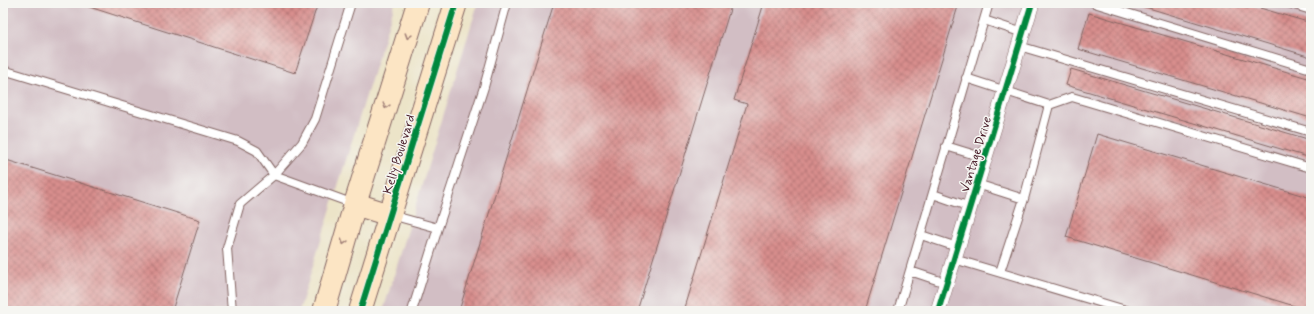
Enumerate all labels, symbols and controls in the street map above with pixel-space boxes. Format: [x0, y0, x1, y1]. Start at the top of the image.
one-way arrow [404, 32, 412, 39]
one-way arrow [382, 102, 391, 109]
street label: Kelly Boulevard [379, 113, 420, 196]
street label: Vantage Drive [957, 114, 996, 194]
one-way arrow [340, 238, 349, 245]

